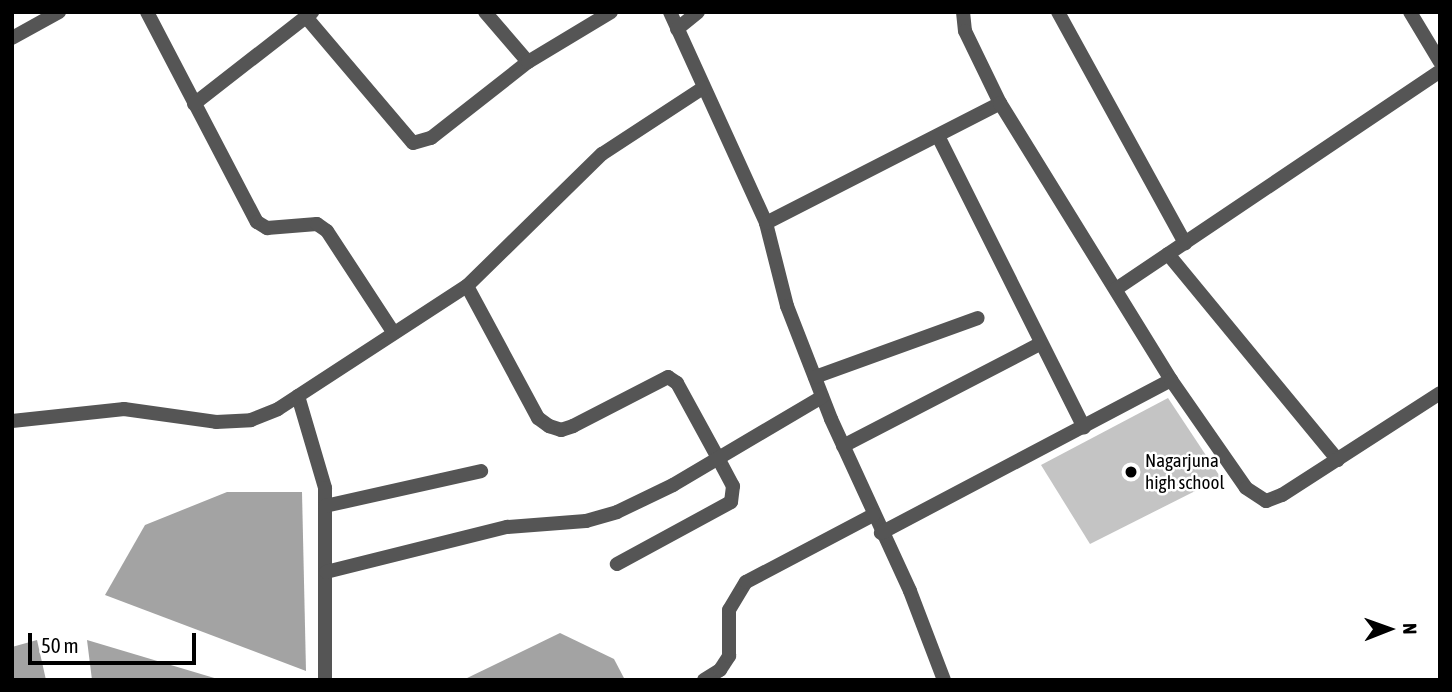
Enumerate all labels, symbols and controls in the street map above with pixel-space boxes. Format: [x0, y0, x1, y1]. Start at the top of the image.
place label: Nagarjuna high school [1145, 450, 1224, 494]
marker: Nagarjuna high school [1123, 464, 1139, 480]
north arrow [1354, 594, 1424, 664]
scale bar [32, 618, 200, 662]
text: N [1399, 623, 1421, 634]
text: 50 m [41, 633, 79, 657]

